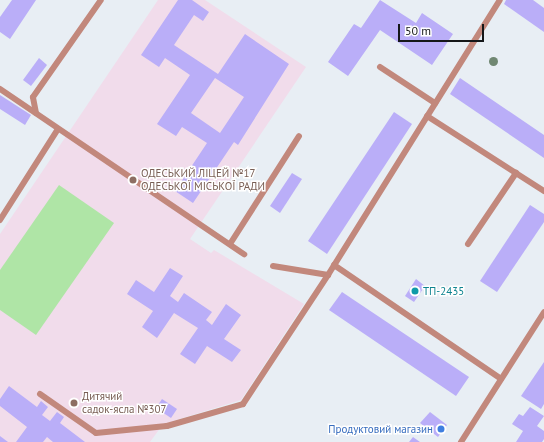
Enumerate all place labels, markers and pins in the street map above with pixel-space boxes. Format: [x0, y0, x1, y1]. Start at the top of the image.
place label: ОДЕСЬКИЙ ЛІЦЕЙ №17 ОДЕСЬКОЇ МІСЬКОЇ РАДИ [141, 167, 265, 193]
marker: ОДЕСЬКИЙ ЛІЦЕЙ №17 ОДЕСЬКОЇ МІСЬКОЇ РАДИ [128, 175, 138, 185]
place label: ТП-2435 [423, 284, 464, 298]
marker: ТП-2435 [410, 286, 420, 296]
place label: Дитячий садок-ясла №307 [82, 390, 167, 416]
marker: Дитячий садок-ясла №307 [69, 398, 79, 408]
place label: Продуктовий магазин [328, 422, 433, 436]
marker: Продуктовий магазин [436, 424, 446, 434]

